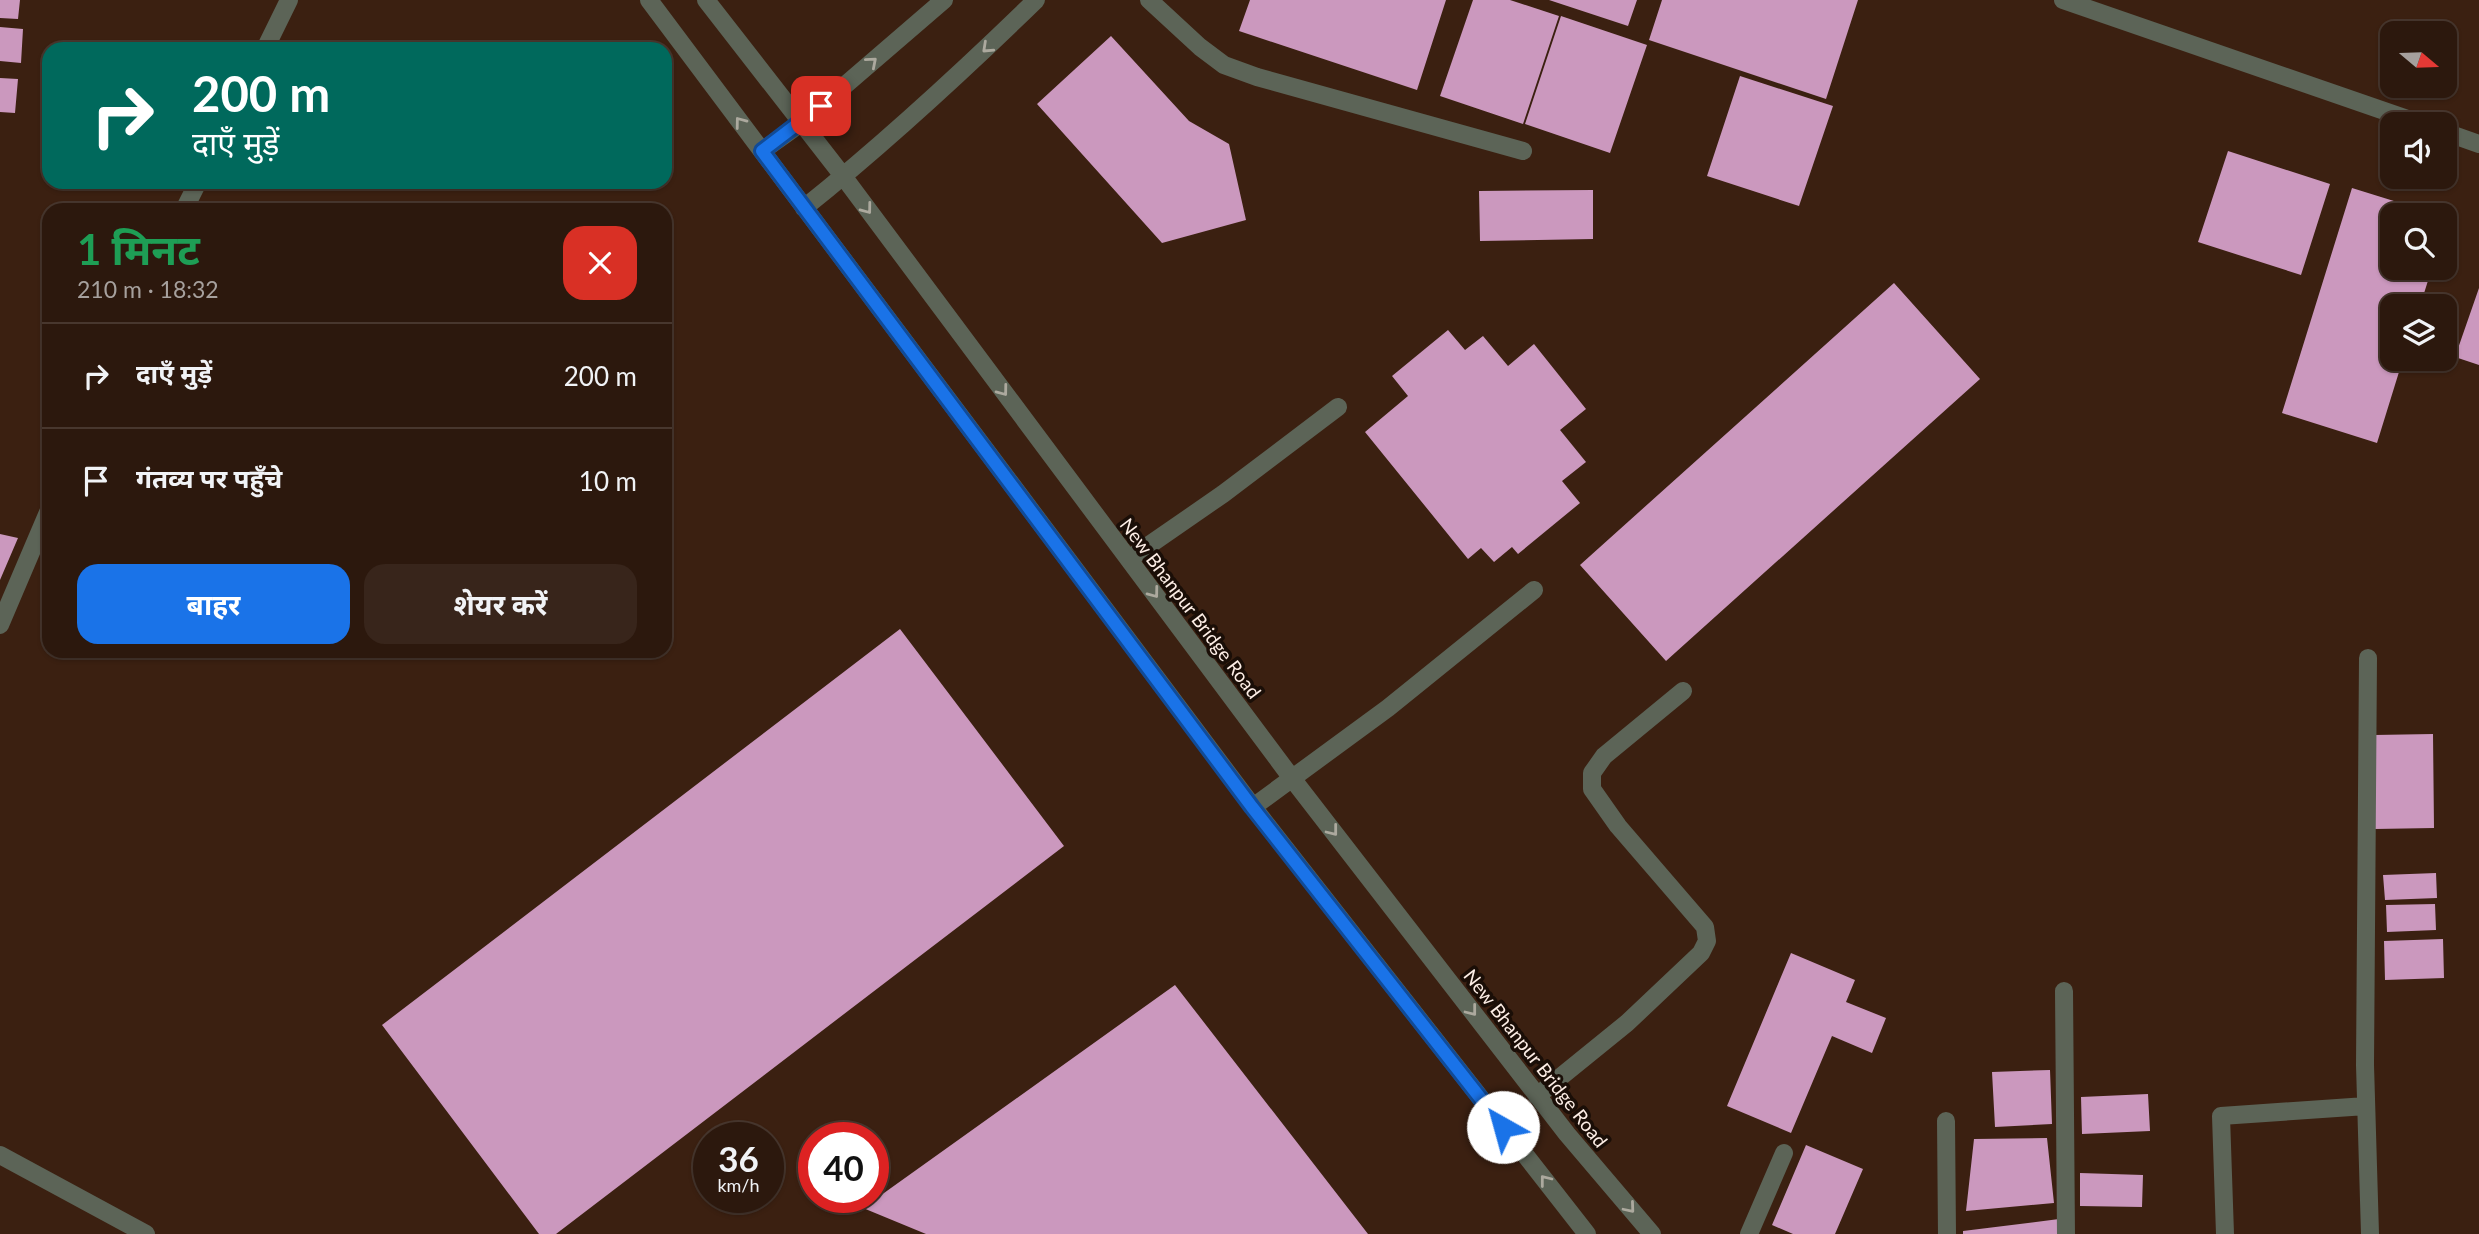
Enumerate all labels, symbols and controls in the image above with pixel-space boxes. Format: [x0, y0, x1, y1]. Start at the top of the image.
north arrow [2380, 21, 2457, 98]
map controls [2380, 21, 2457, 371]
one-way arrow [982, 39, 995, 52]
one-way arrow [864, 58, 877, 70]
text: 200 m [192, 64, 330, 122]
icon: right [77, 70, 168, 161]
pin [791, 76, 851, 136]
icon: arrive [802, 87, 840, 125]
button: sound [2380, 112, 2457, 189]
one-way arrow [736, 117, 748, 129]
text: दाएँ मुड़ें [192, 123, 279, 162]
one-way arrow [859, 201, 872, 214]
button: search [2380, 203, 2457, 280]
text: 1 मिनट [77, 224, 200, 274]
button: close [563, 226, 637, 300]
text: 210 m · 18:32 [77, 275, 219, 303]
button: layers [2380, 294, 2457, 371]
icon: right [77, 357, 115, 395]
text: दाएँ मुड़ें [136, 357, 212, 389]
text: 200 m [564, 360, 637, 392]
one-way arrow [995, 384, 1008, 396]
icon: arrive [77, 462, 115, 500]
text: गंतव्य पर पहुँचे [136, 462, 282, 494]
text: 10 m [579, 465, 637, 497]
street label: New Bhanpur Bridge Road [1116, 513, 1266, 703]
button: बाहर [77, 564, 350, 644]
button: शेयर करें [364, 564, 637, 644]
one-way arrow [1146, 586, 1158, 598]
one-way arrow [1324, 824, 1337, 836]
street label: New Bhanpur Bridge Road [1459, 964, 1613, 1152]
one-way arrow [1464, 1004, 1477, 1016]
position arrow [1466, 1090, 1540, 1164]
speed limit sign: 40 [798, 1122, 889, 1213]
text: 36 [718, 1137, 759, 1179]
text: km/h [717, 1174, 760, 1196]
one-way arrow [1541, 1176, 1553, 1189]
one-way arrow [1622, 1200, 1634, 1213]

